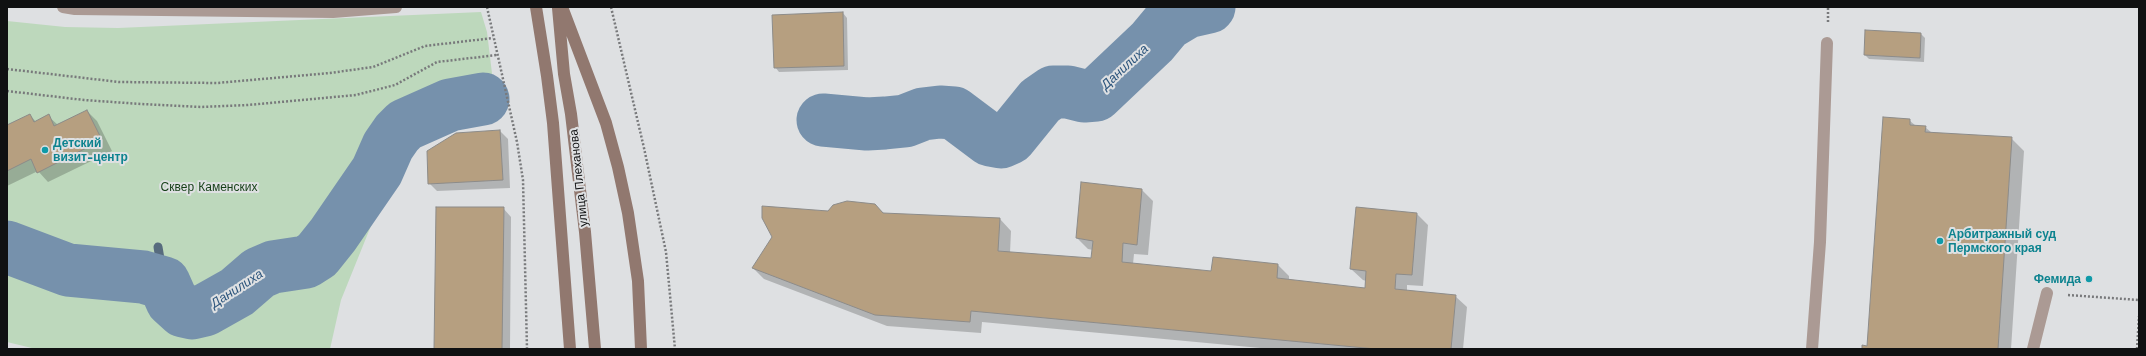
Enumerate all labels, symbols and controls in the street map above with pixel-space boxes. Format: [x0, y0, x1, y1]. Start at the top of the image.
water label: Данилиха [1098, 41, 1152, 93]
street label: улица Плеханова [567, 129, 591, 227]
place label: Детский визит-центр [53, 136, 128, 164]
marker: Детский визит-центр [40, 145, 50, 155]
park label: Сквер Каменских [161, 180, 257, 194]
place label: Арбитражный суд Пермского края [1948, 227, 2056, 255]
marker: Арбитражный суд Пермского края [1935, 236, 1945, 246]
water label: Данилиха [208, 266, 266, 312]
place label: Фемида [2034, 272, 2081, 286]
marker: Фемида [2084, 274, 2094, 284]

